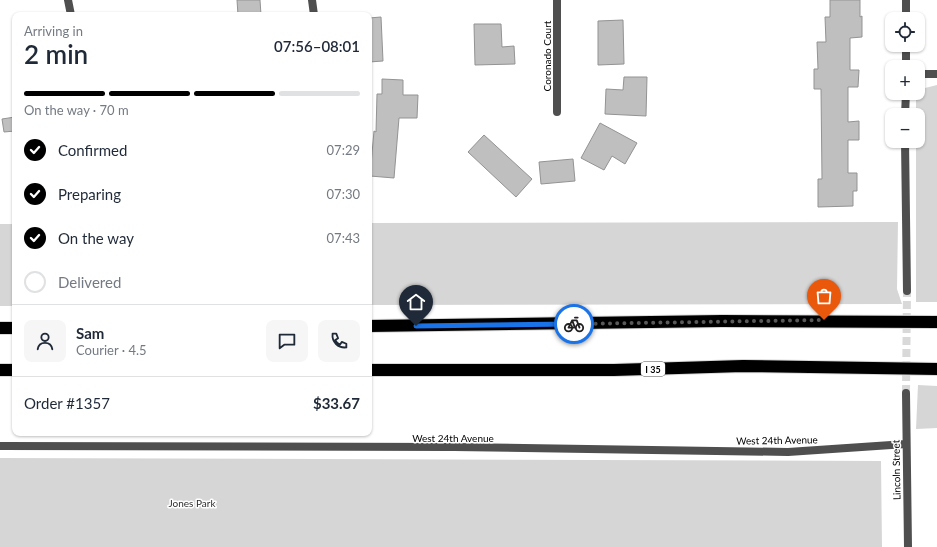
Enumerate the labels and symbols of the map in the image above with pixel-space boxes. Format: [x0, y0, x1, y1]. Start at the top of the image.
street label: Coronado Court [541, 20, 553, 91]
pin [807, 279, 841, 320]
pin [399, 285, 433, 326]
courier [554, 304, 594, 344]
road number: I 35 [641, 362, 665, 376]
street label: West 24th Avenue [412, 432, 494, 444]
street label: West 24th Avenue [736, 433, 818, 447]
street label: Lincoln Street [889, 439, 903, 500]
park label: Jones Park [168, 497, 216, 509]

